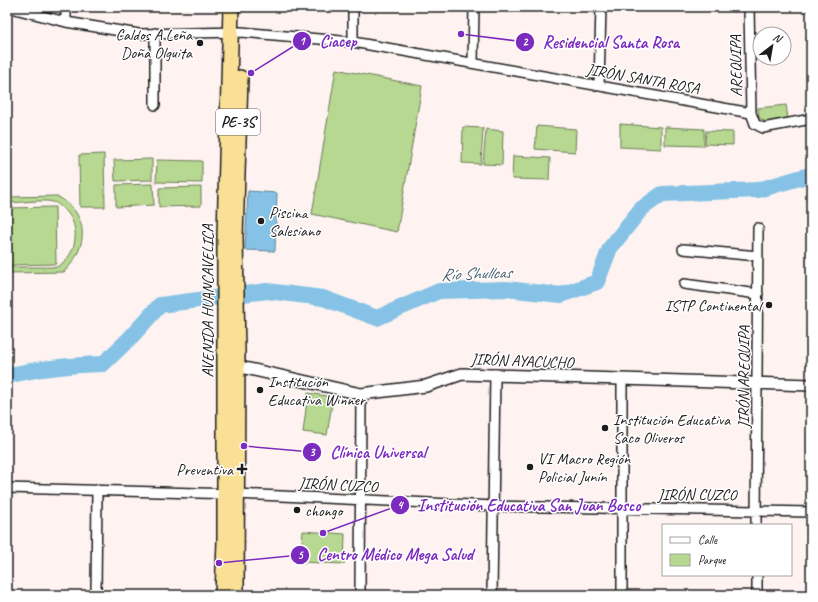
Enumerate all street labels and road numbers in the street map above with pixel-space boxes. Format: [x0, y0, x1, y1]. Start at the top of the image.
street label: AREQUIPA [725, 34, 747, 97]
street label: JIRÓN SANTA ROSA [584, 59, 702, 99]
road number: PE-3S [216, 109, 260, 135]
street label: AVENIDA HUANCAVELICA [198, 223, 218, 378]
street label: JIRÓN AREQUIPA [734, 325, 754, 429]
street label: JIRÓN AYACUCHO [469, 349, 576, 373]
street label: JIRÓN CUZCO [297, 473, 380, 497]
street label: JIRÓN CUZCO [656, 485, 739, 505]

